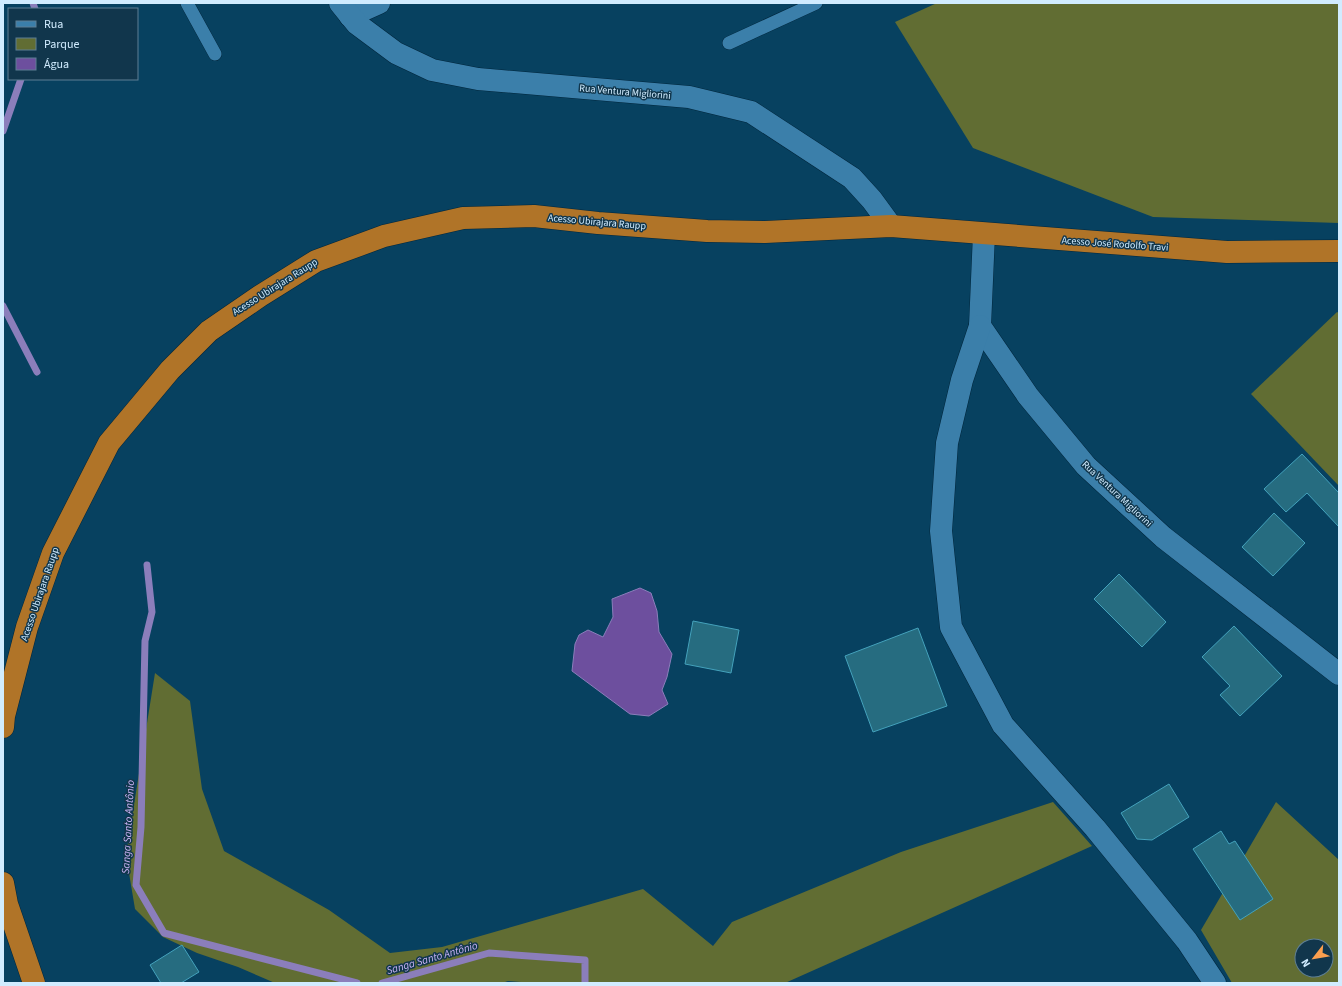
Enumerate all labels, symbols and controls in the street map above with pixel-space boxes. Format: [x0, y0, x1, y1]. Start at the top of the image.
legend [8, 8, 138, 80]
text: Rua [44, 16, 63, 33]
text: Parque [44, 36, 80, 53]
text: Água [44, 56, 69, 73]
street label: Rua Ventura Migliorini [579, 81, 671, 103]
street label: Acesso Ubirajara Raupp [547, 211, 647, 233]
street label: Acesso José Rodolfo Travi [1061, 233, 1169, 255]
street label: Acesso Ubirajara Raupp [230, 255, 321, 319]
street label: Rua Ventura Migliorini [1079, 458, 1155, 530]
street label: Acesso Ubirajara Raupp [17, 545, 63, 643]
water label: Sanga Santo Antônio [118, 779, 138, 874]
water label: Sanga Santo Antônio [385, 938, 480, 978]
north arrow [1294, 938, 1334, 978]
text: N [1298, 956, 1314, 970]

